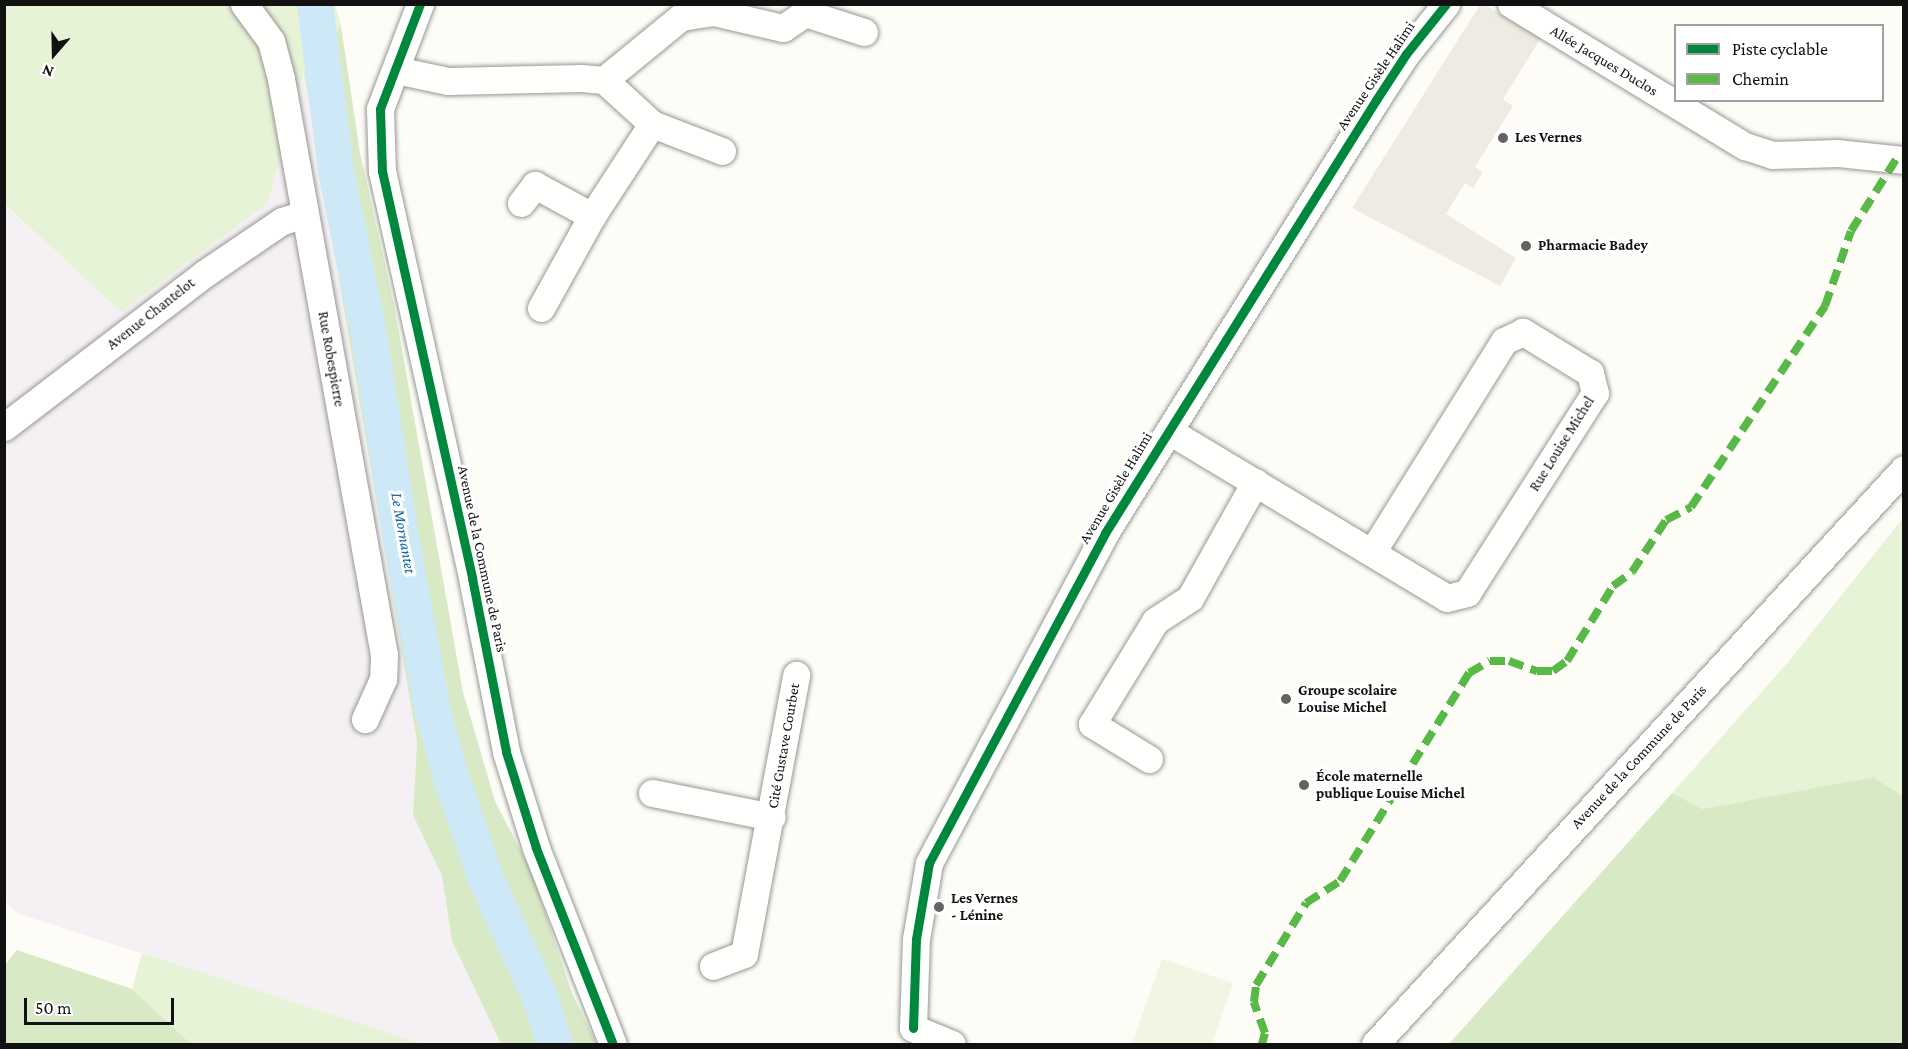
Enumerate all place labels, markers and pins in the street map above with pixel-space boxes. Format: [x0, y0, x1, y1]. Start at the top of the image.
place label: Les Vernes [1515, 129, 1582, 147]
marker: Les Vernes [1496, 131, 1510, 145]
place label: Pharmacie Badey [1538, 237, 1648, 255]
marker: Pharmacie Badey [1519, 239, 1533, 253]
place label: Groupe scolaire Louise Michel [1298, 681, 1397, 716]
marker: Groupe scolaire Louise Michel [1279, 692, 1293, 706]
place label: École maternelle publique Louise Michel [1316, 767, 1465, 802]
marker: École maternelle publique Louise Michel [1297, 778, 1311, 792]
place label: Les Vernes - Lénine [951, 889, 1018, 924]
marker: Les Vernes - Lénine [932, 900, 946, 914]

